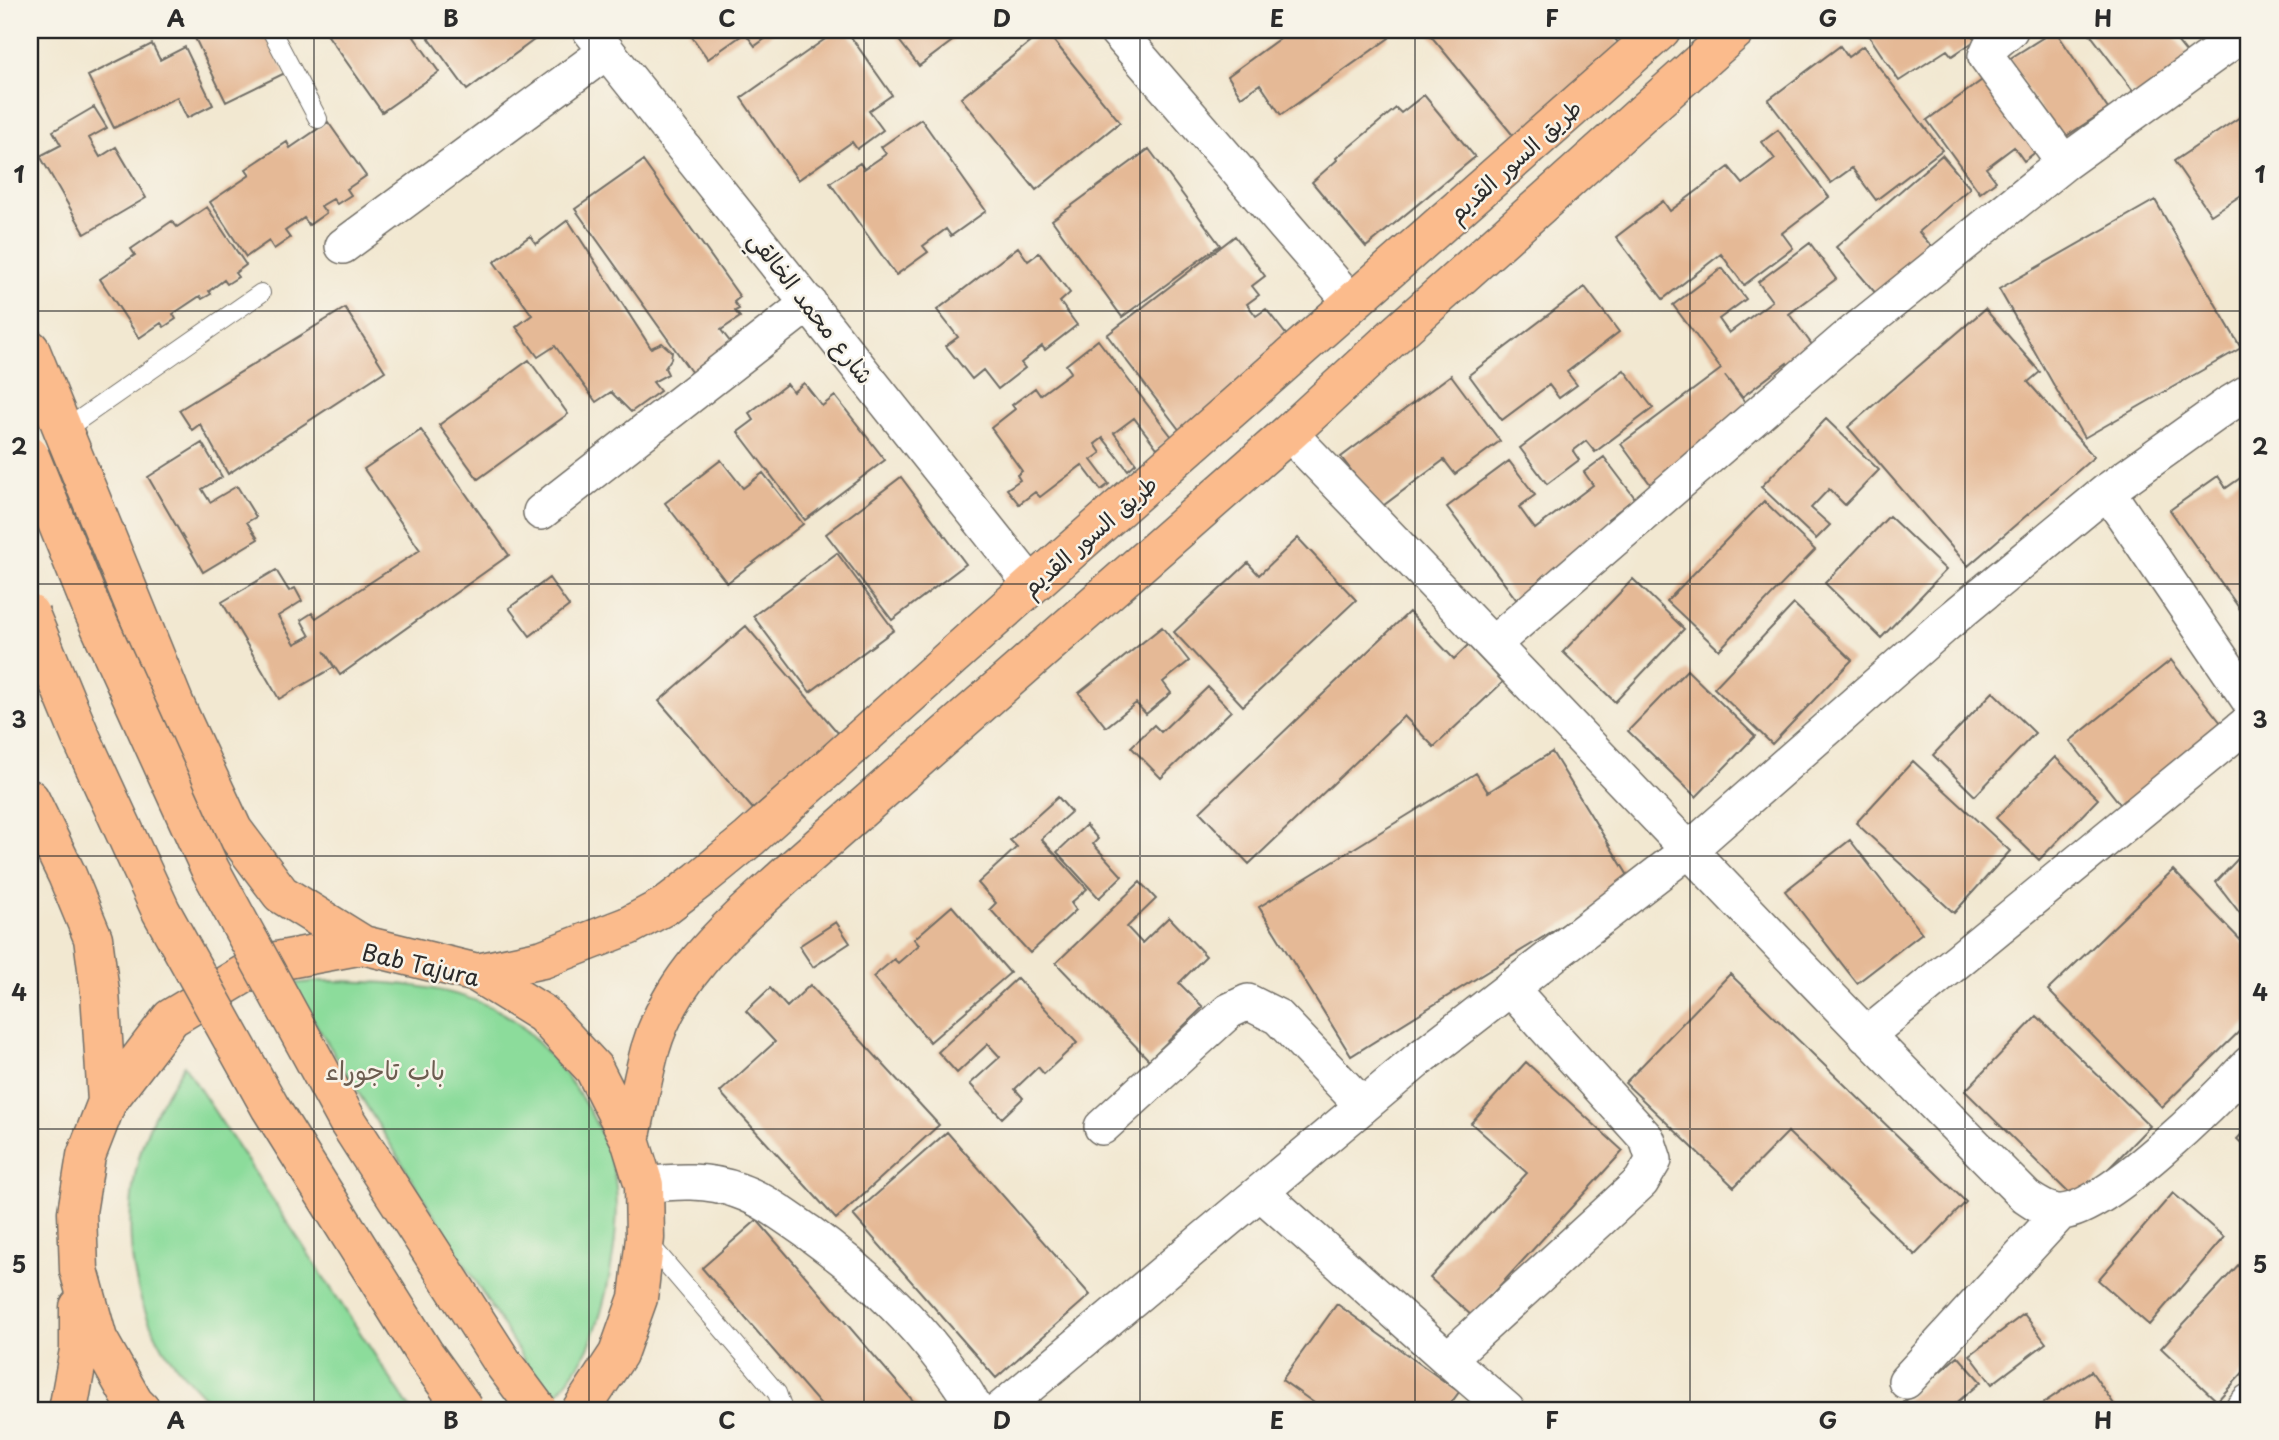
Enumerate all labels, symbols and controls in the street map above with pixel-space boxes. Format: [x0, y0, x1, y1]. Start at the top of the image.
text: A [167, 0, 185, 35]
text: B [443, 0, 459, 35]
text: C [718, 0, 736, 35]
text: D [993, 0, 1011, 35]
text: E [1270, 0, 1284, 35]
text: F [1545, 0, 1559, 35]
text: G [1819, 0, 1837, 35]
text: H [2094, 0, 2112, 35]
street label: طريق السور القديم [1439, 90, 1590, 231]
text: 1 [14, 156, 25, 191]
text: 1 [2255, 156, 2266, 191]
street label: شارع محمد الخالقي [737, 223, 883, 394]
text: 2 [11, 428, 27, 463]
text: 2 [2252, 428, 2268, 463]
street label: طريق السور القديم [1013, 466, 1166, 605]
text: 3 [11, 701, 27, 736]
text: 3 [2252, 701, 2268, 736]
street label: Bab Tajura [359, 933, 483, 995]
text: 4 [11, 974, 27, 1009]
text: 4 [2252, 974, 2268, 1009]
district label: باب تاجوراء [325, 1050, 445, 1089]
text: 5 [12, 1246, 26, 1281]
text: 5 [2253, 1246, 2267, 1281]
text: A [167, 1402, 185, 1437]
text: B [443, 1402, 459, 1437]
text: C [718, 1402, 736, 1437]
text: D [993, 1402, 1011, 1437]
text: E [1270, 1402, 1284, 1437]
text: F [1545, 1402, 1559, 1437]
text: G [1819, 1402, 1837, 1437]
text: H [2094, 1402, 2112, 1437]

